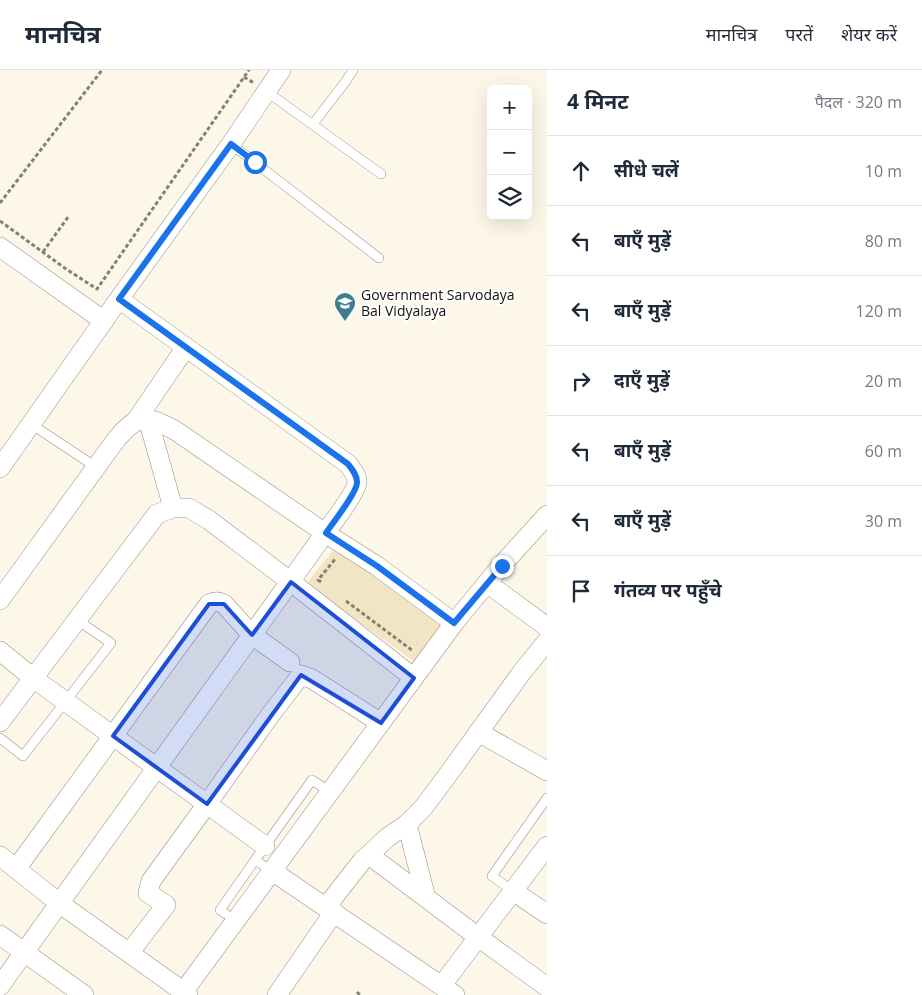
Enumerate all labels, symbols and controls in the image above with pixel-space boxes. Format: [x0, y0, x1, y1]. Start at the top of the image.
text: मानचित्र [25, 17, 101, 50]
text: मानचित्र [706, 22, 757, 46]
text: परतें [785, 22, 813, 46]
text: शेयर करें [841, 22, 897, 46]
map controls [487, 85, 532, 220]
button: + [487, 85, 532, 130]
text: 4 मिनट [567, 87, 629, 115]
text: पैदल · 320 m [815, 91, 902, 113]
button: − [487, 130, 532, 175]
route start [244, 151, 267, 174]
icon: ahead [567, 157, 595, 185]
text: सीधे चलें [614, 157, 679, 183]
text: 10 m [865, 160, 902, 182]
button: layers [487, 175, 532, 220]
icon: left [567, 227, 595, 255]
text: बाएँ मुड़ें [614, 227, 671, 253]
text: 80 m [865, 230, 902, 252]
place label: Government Sarvodaya Bal Vidyalaya [361, 285, 515, 320]
school or university icon: Government Sarvodaya Bal Vidyalaya [333, 291, 357, 322]
icon: left [567, 297, 595, 325]
text: बाएँ मुड़ें [614, 297, 671, 323]
text: 120 m [856, 300, 902, 322]
icon: right [567, 367, 595, 395]
text: दाएँ मुड़ें [614, 367, 670, 393]
text: 20 m [865, 370, 902, 392]
icon: left [567, 437, 595, 465]
text: बाएँ मुड़ें [614, 437, 671, 463]
text: 60 m [865, 440, 902, 462]
icon: left [567, 507, 595, 535]
text: बाएँ मुड़ें [614, 507, 671, 533]
text: 30 m [865, 510, 902, 532]
route end [491, 555, 514, 578]
icon: arrive [567, 577, 595, 605]
text: गंतव्य पर पहुँचे [614, 577, 722, 603]

